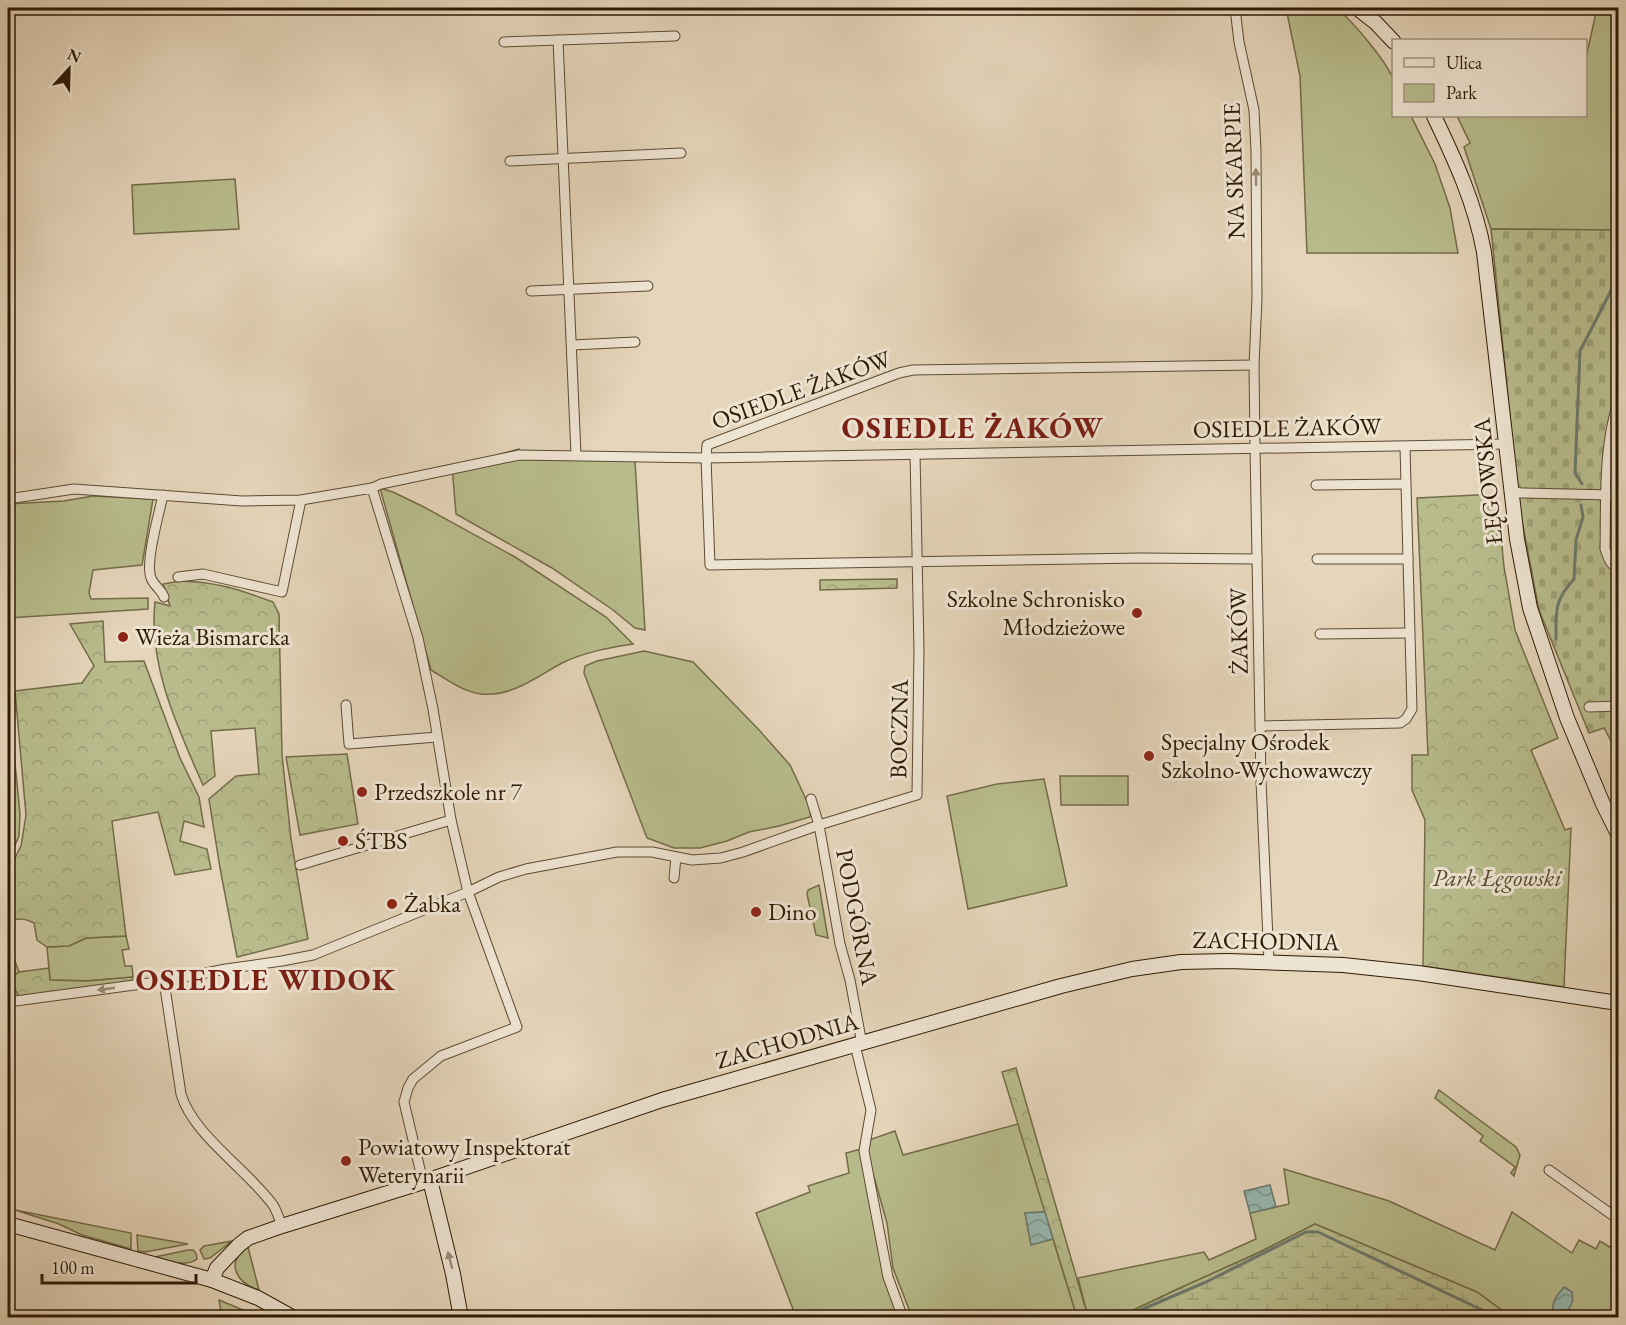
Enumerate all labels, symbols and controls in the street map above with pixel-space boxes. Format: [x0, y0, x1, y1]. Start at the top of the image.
north arrow [39, 39, 99, 99]
legend [1392, 39, 1587, 117]
text: N [64, 43, 84, 68]
text: Ulica [1446, 51, 1483, 74]
text: Park [1446, 81, 1477, 104]
street label: NA SKARPIE [1216, 102, 1251, 240]
one-way arrow [1251, 167, 1261, 186]
street label: OSIEDLE ŻAKÓW [707, 342, 896, 436]
district label: OSIEDLE ŻAKÓW [842, 408, 1104, 447]
street label: OSIEDLE ŻAKÓW [1192, 410, 1383, 445]
street label: ŁĘGOWSKA [1465, 416, 1510, 546]
place label: Szkolne Schronisko Młodzieżowe [947, 583, 1125, 642]
street label: ŻAKÓW [1222, 586, 1255, 675]
marker: Szkolne Schronisko Młodzieżowe [1130, 606, 1144, 620]
place label: Wieża Bismarcka [135, 621, 290, 652]
marker: Wieża Bismarcka [116, 630, 130, 644]
street label: BOCZNA [882, 679, 915, 779]
place label: Specjalny Ośrodek Szkolno-Wychowawczy [1161, 726, 1373, 785]
marker: Specjalny Ośrodek Szkolno-Wychowawczy [1142, 749, 1156, 763]
place label: Przedszkole nr 7 [374, 776, 523, 807]
marker: Przedszkole nr 7 [355, 785, 369, 799]
place label: ŚTBS [355, 825, 408, 856]
marker: ŚTBS [336, 834, 350, 848]
street label: PODGÓRNA [829, 846, 886, 988]
park label: Park Łęgowski [1433, 862, 1562, 893]
place label: Żabka [404, 888, 461, 919]
place label: Dino [768, 896, 817, 927]
marker: Żabka [385, 897, 399, 911]
marker: Dino [749, 905, 763, 919]
street label: ZACHODNIA [1192, 924, 1340, 957]
district label: OSIEDLE WIDOK [135, 960, 397, 999]
one-way arrow [97, 984, 116, 993]
street label: ZACHODNIA [712, 1005, 862, 1076]
place label: Powiatowy Inspektorat Weterynarii [358, 1131, 571, 1190]
marker: Powiatowy Inspektorat Weterynarii [339, 1154, 353, 1168]
scale bar [42, 1247, 196, 1285]
one-way arrow [444, 1251, 454, 1269]
text: 100 m [51, 1256, 95, 1279]

